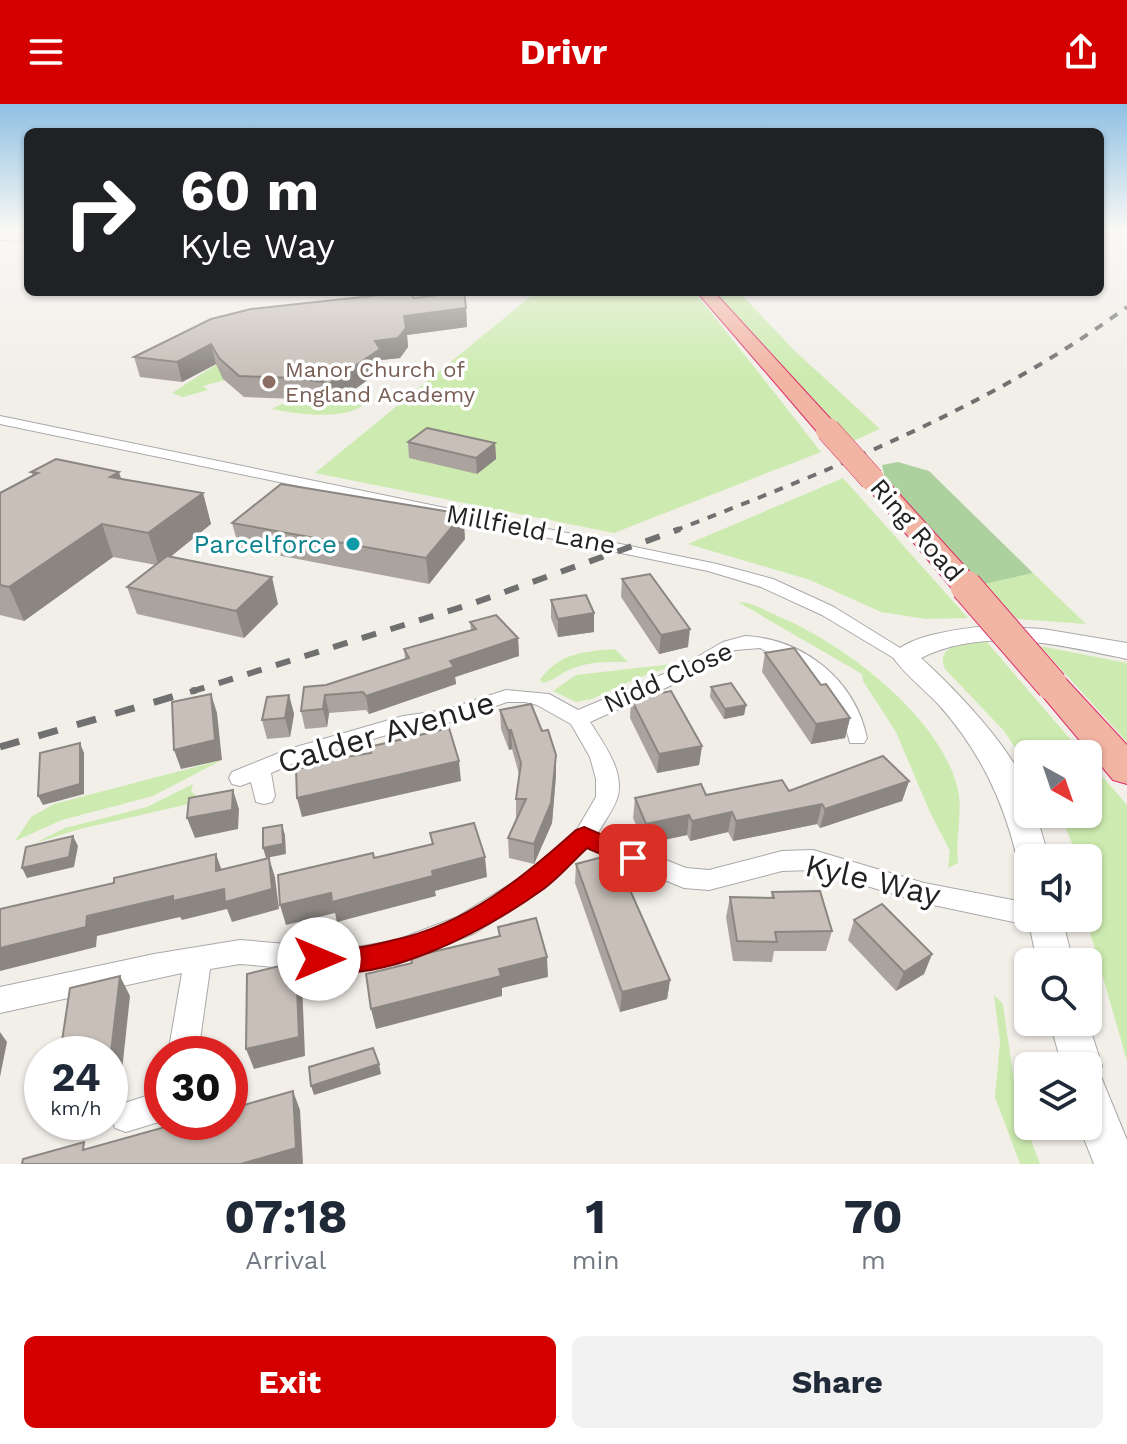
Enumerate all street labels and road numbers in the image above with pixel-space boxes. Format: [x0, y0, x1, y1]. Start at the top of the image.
street label: Ring Road [864, 472, 970, 588]
street label: Millfield Lane [444, 498, 618, 560]
street label: Nidd Close [599, 635, 737, 719]
street label: Calder Avenue [273, 683, 499, 781]
street label: Kyle Way [802, 846, 945, 914]

